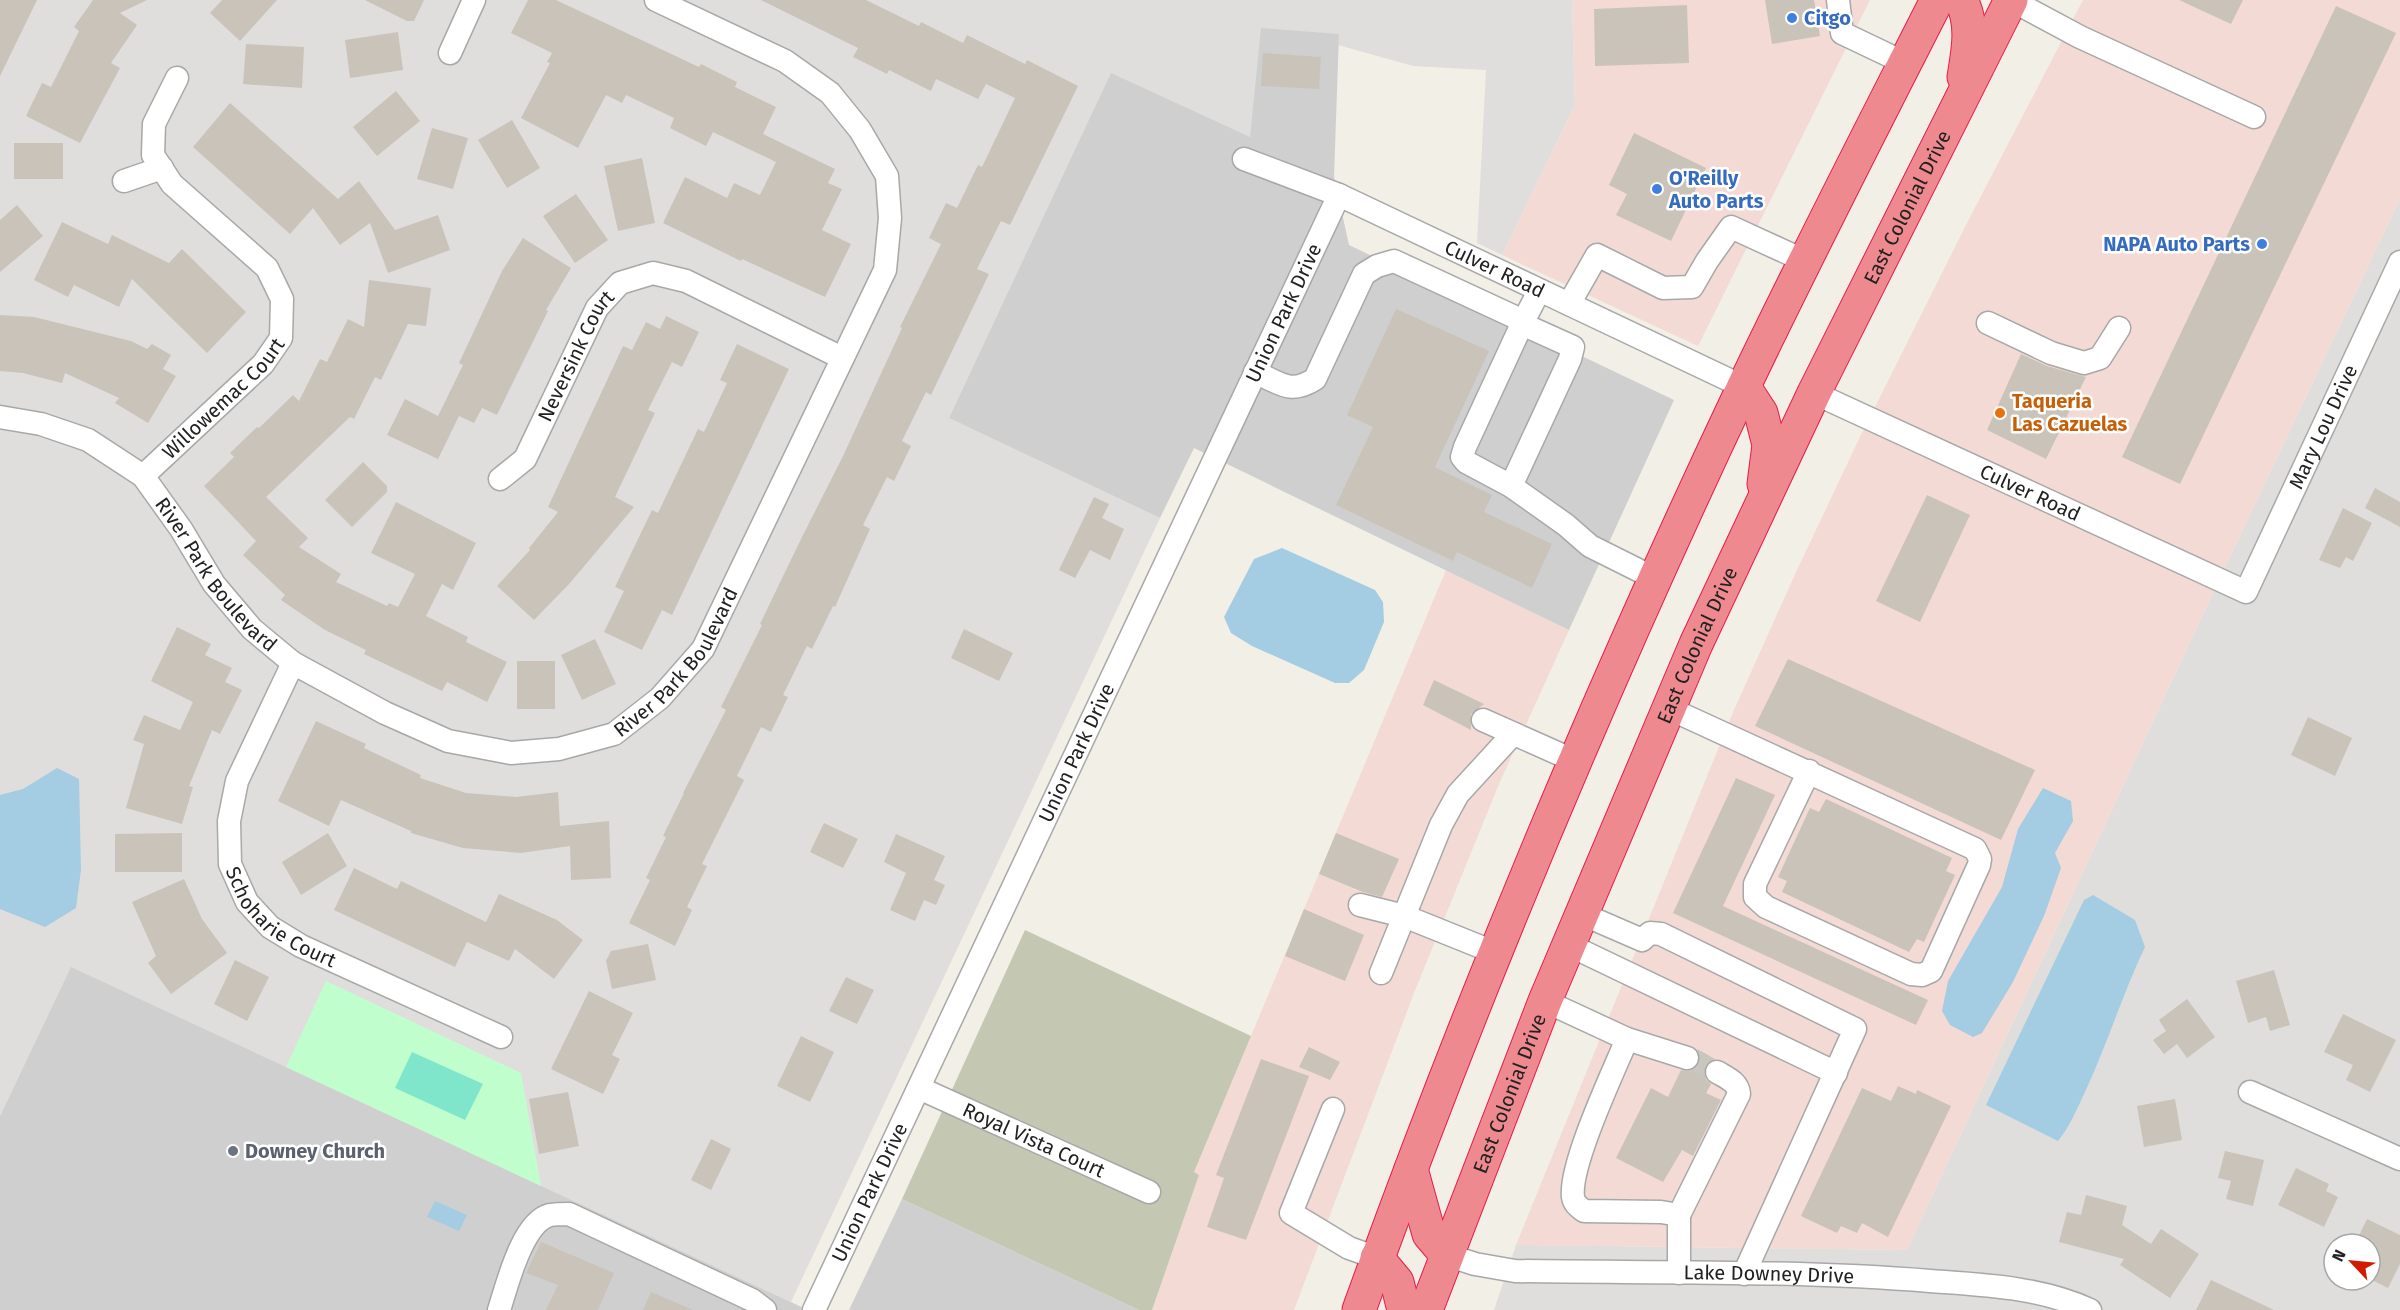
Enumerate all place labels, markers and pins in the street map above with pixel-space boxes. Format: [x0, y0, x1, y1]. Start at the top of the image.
place label: Citgo [1804, 6, 1851, 30]
marker: Citgo [1785, 11, 1799, 25]
place label: O'Reilly Auto Parts [1668, 166, 1764, 213]
marker: O'Reilly Auto Parts [1650, 182, 1664, 196]
place label: NAPA Auto Parts [2103, 232, 2250, 256]
marker: NAPA Auto Parts [2255, 237, 2269, 251]
place label: Taqueria Las Cazuelas [2012, 389, 2128, 436]
marker: Taqueria Las Cazuelas [1993, 406, 2007, 420]
place label: Downey Church [245, 1139, 385, 1163]
marker: Downey Church [226, 1144, 240, 1158]

